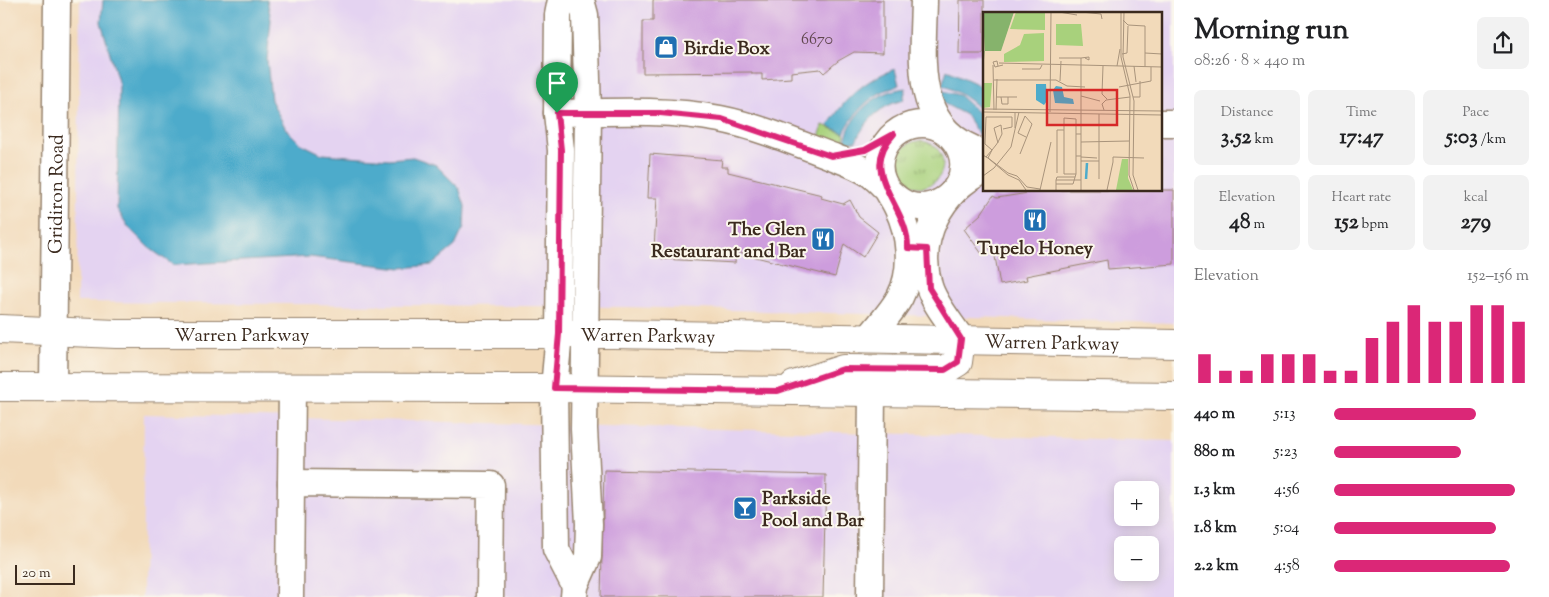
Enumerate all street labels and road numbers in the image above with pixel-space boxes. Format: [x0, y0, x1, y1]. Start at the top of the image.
street label: Gridiron Road [43, 134, 72, 254]
street label: Warren Parkway [174, 323, 310, 350]
street label: Warren Parkway [580, 323, 716, 352]
street label: Warren Parkway [984, 330, 1120, 359]

